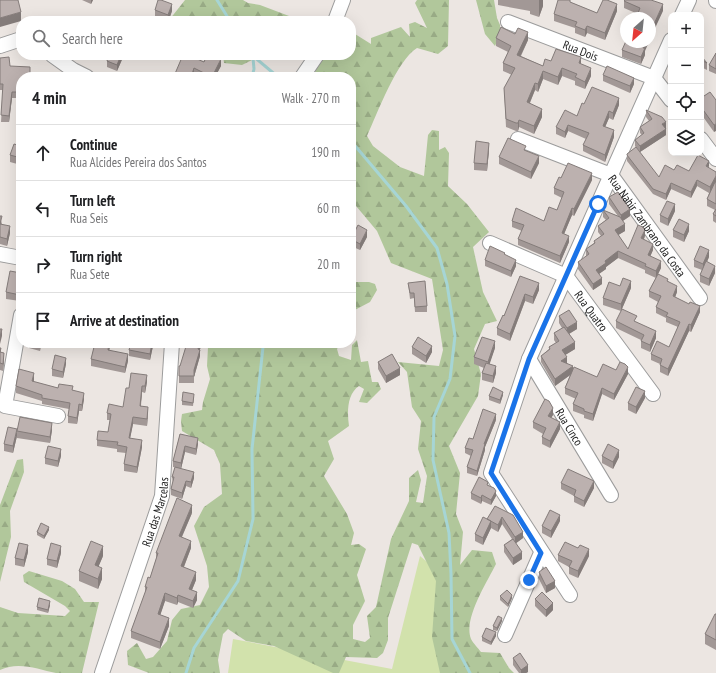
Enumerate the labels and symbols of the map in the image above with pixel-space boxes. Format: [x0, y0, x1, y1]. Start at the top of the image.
north arrow [620, 12, 656, 48]
street label: Rua Dois [561, 36, 601, 63]
street label: Rua Nahir Zambrano da Costa [606, 172, 690, 280]
route start [589, 195, 607, 213]
street label: Rua Quatro [572, 287, 612, 334]
street label: Rua Cinco [553, 405, 587, 448]
street label: Rua das Marcelas [138, 477, 171, 548]
route end [520, 571, 538, 589]

